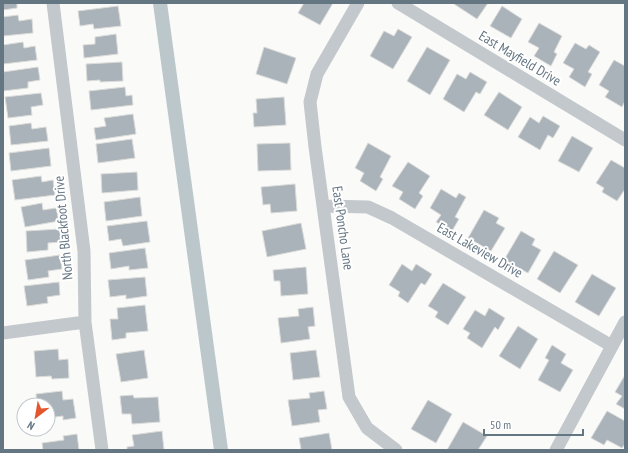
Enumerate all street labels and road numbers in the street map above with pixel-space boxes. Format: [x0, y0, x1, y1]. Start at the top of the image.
street label: East Mayfield Drive [476, 26, 564, 90]
street label: North Blackfoot Drive [49, 175, 77, 281]
street label: East Poncho Lane [328, 185, 358, 271]
street label: East Lakeview Drive [434, 218, 526, 282]

